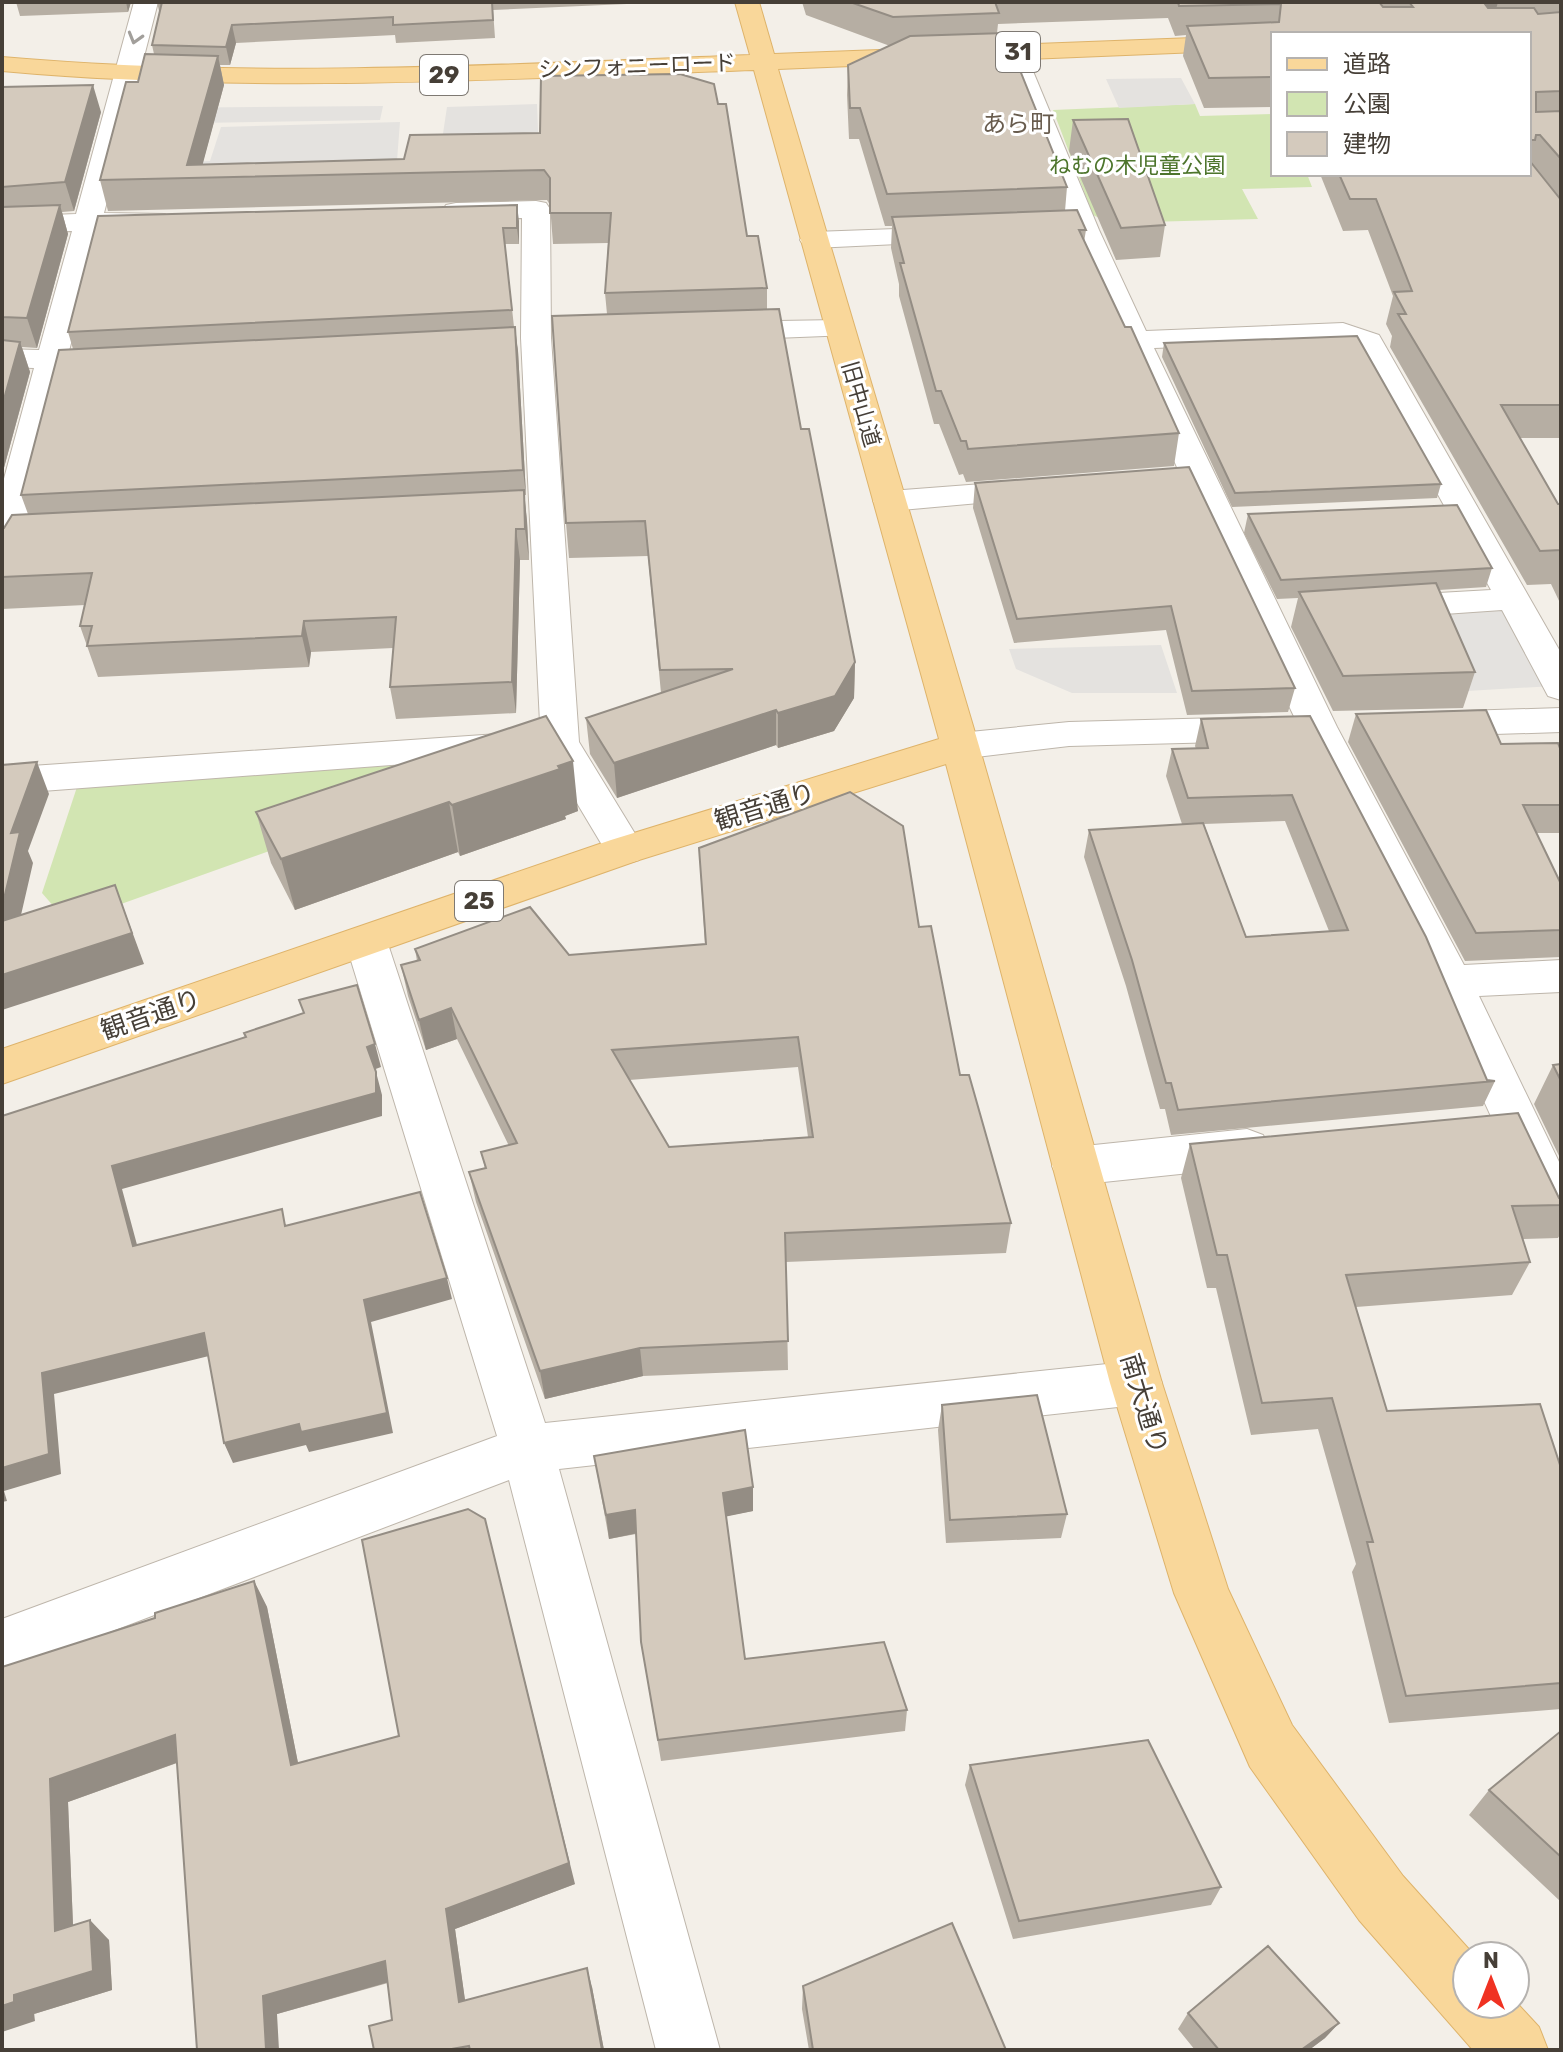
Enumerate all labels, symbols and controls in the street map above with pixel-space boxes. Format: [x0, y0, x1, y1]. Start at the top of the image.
one-way arrow [128, 31, 144, 45]
road number: 31 [996, 32, 1040, 72]
legend [1271, 32, 1531, 176]
street label: シンフォニーロード [538, 49, 736, 83]
text: 道路 [1343, 50, 1391, 78]
road number: 29 [420, 55, 468, 95]
text: 公園 [1343, 90, 1391, 118]
district label: あら町 [982, 110, 1054, 138]
text: 建物 [1343, 130, 1391, 158]
park label: ねむの木児童公園 [1049, 152, 1225, 179]
street label: 旧中山道 [836, 358, 886, 450]
street label: 観音通り [711, 777, 819, 837]
road number: 25 [455, 881, 503, 921]
street label: 観音通り [97, 983, 205, 1047]
street label: 南大通り [1114, 1350, 1174, 1458]
north arrow [1451, 1940, 1531, 2020]
text: N [1483, 1947, 1499, 1974]

